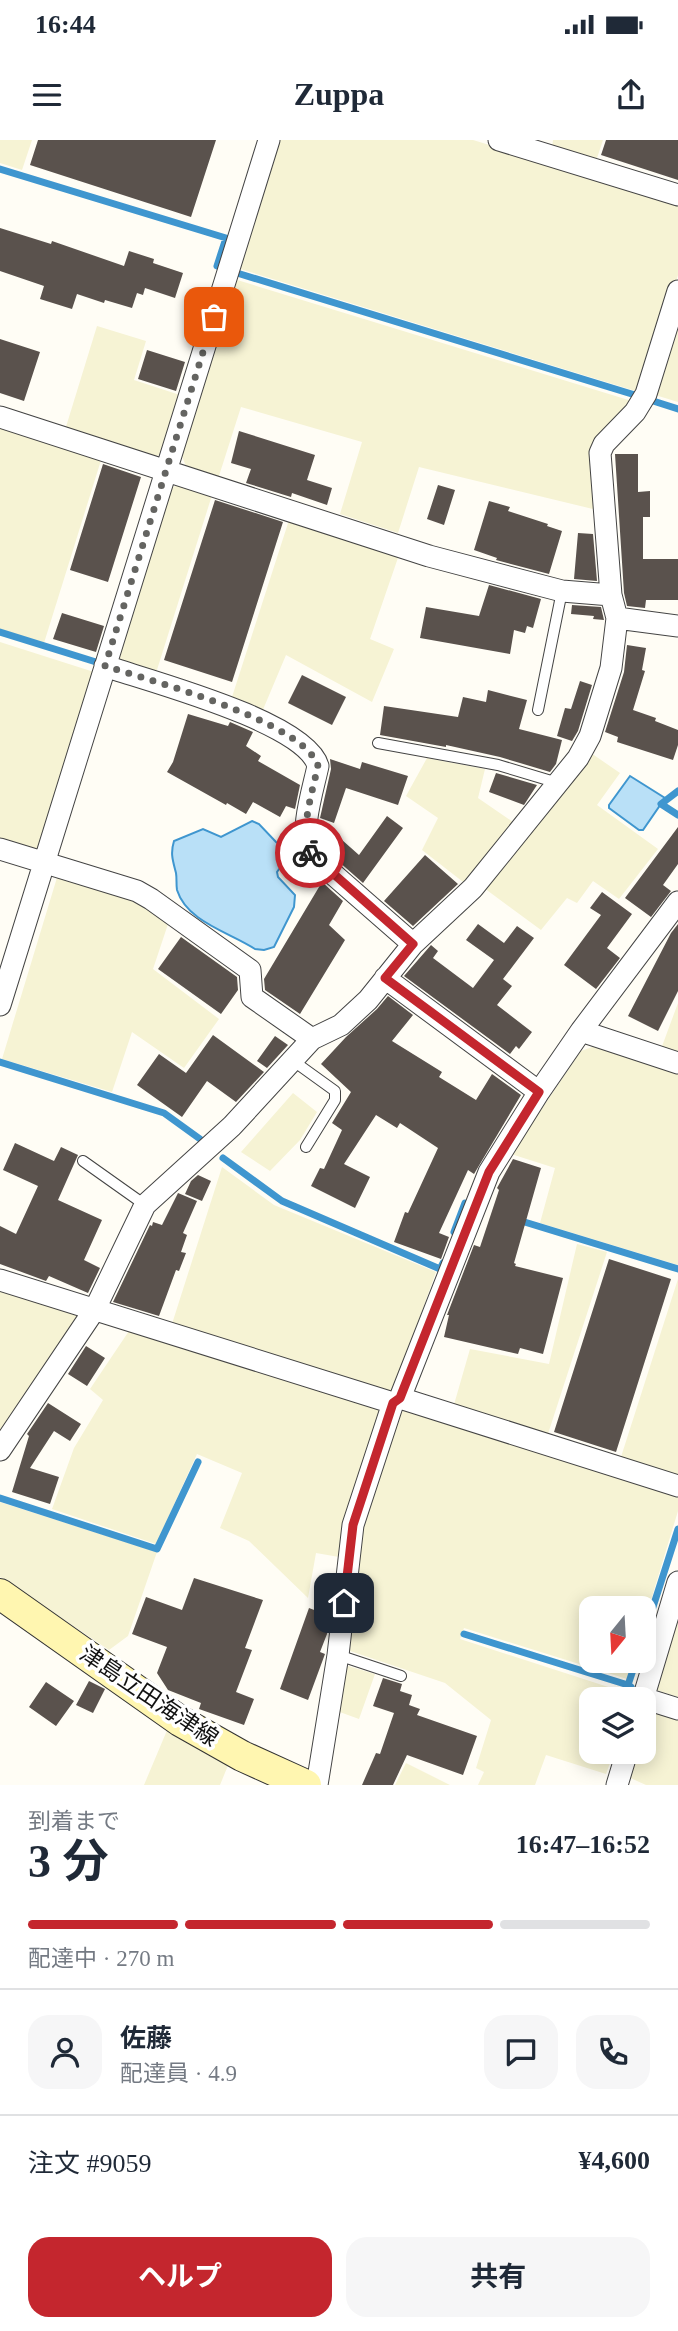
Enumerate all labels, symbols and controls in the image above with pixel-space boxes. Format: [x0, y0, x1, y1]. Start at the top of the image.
text: 16:44 [35, 10, 96, 39]
icon: menu [28, 76, 66, 114]
text: Zuppa [294, 76, 384, 112]
icon: share [612, 76, 650, 114]
pin [184, 287, 244, 347]
icon: bag [195, 298, 233, 336]
courier [275, 818, 345, 888]
icon: bike [291, 834, 329, 872]
pin [314, 1573, 374, 1633]
icon: home [325, 1584, 363, 1622]
north arrow [579, 1596, 656, 1673]
map controls [579, 1596, 656, 1764]
street label: 津島立田海津線 [75, 1641, 223, 1751]
button: layers [579, 1687, 656, 1764]
text: 到着まで [28, 1809, 120, 1834]
text: 16:47–16:52 [516, 1830, 650, 1859]
text: 3 分 [28, 1836, 109, 1887]
text: 配達中 · 270 m [28, 1946, 174, 1971]
button: person [28, 2015, 102, 2089]
button: chat [484, 2015, 558, 2089]
button: phone [576, 2015, 650, 2089]
text: 佐藤 [120, 2024, 172, 2053]
text: 配達員 · 4.9 [120, 2061, 237, 2086]
text: ¥4,600 [579, 2146, 650, 2175]
text: 注文 #9059 [28, 2149, 152, 2178]
button: ヘルプ [28, 2237, 332, 2317]
button: 共有 [346, 2237, 650, 2317]

